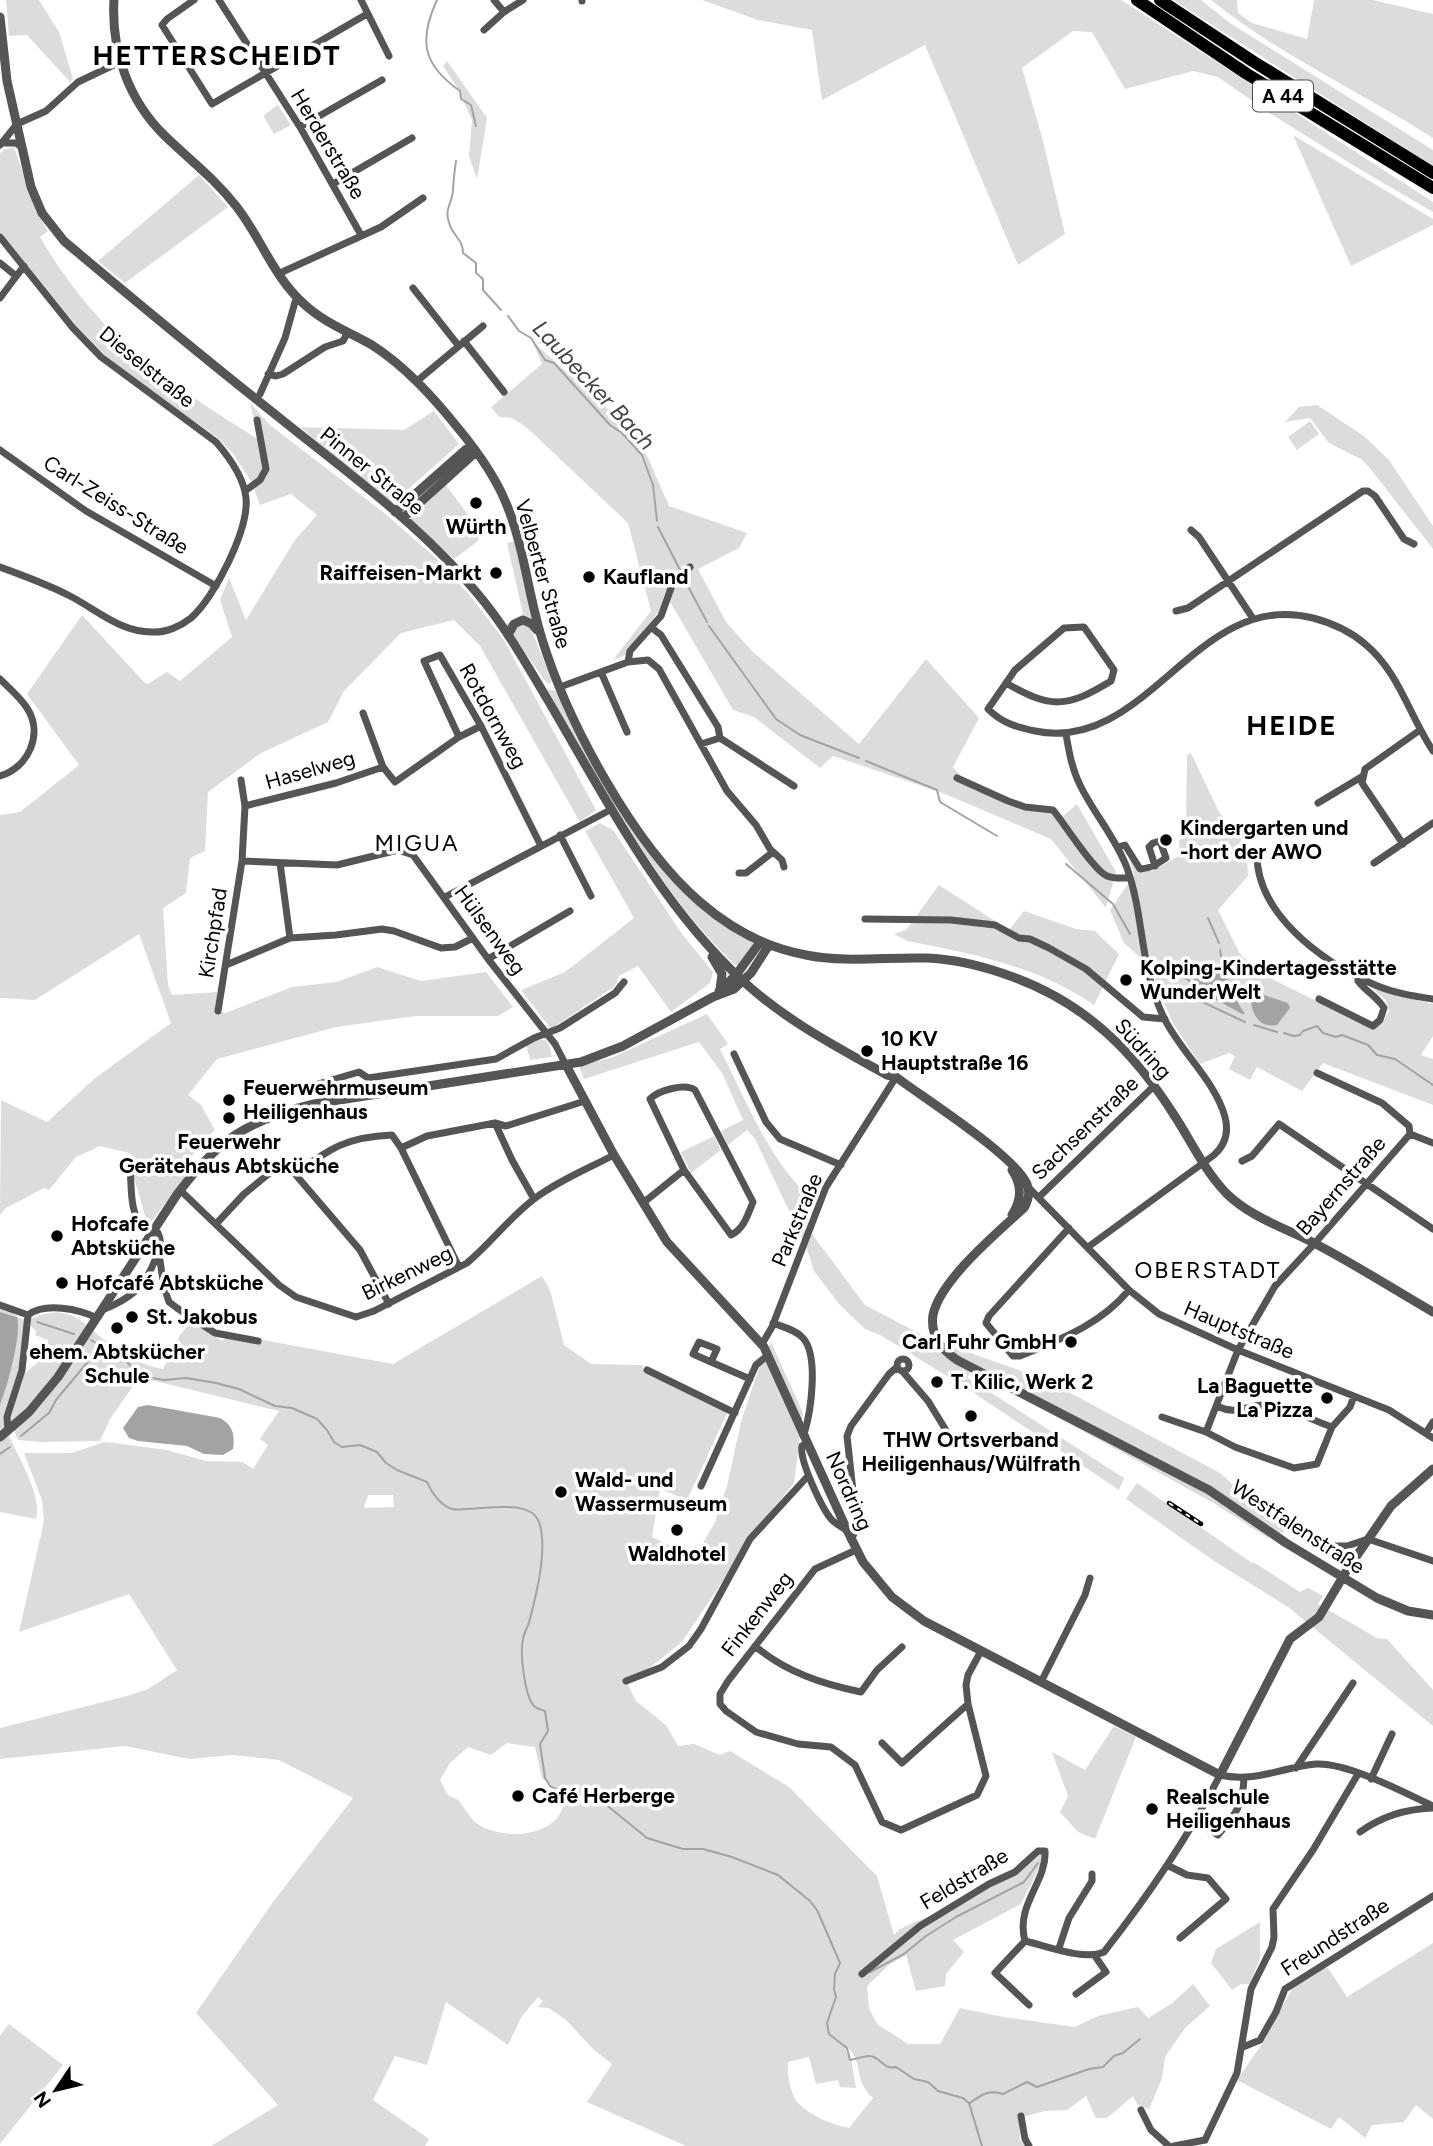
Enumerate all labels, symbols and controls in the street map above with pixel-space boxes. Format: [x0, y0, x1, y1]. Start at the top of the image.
district label: HETTERSCHEIDT [92, 38, 342, 72]
road number: A 44 [1253, 80, 1313, 111]
street label: Herderstraße [286, 84, 371, 203]
water label: Laubecker Bach [527, 314, 661, 456]
street label: Dieselstraße [95, 321, 200, 413]
street label: Pinner Straße [315, 421, 429, 520]
street label: Carl-Zeiss-Straße [39, 450, 193, 559]
marker: Würth [468, 495, 484, 511]
street label: Velberter Straße [510, 496, 577, 651]
place label: Würth [446, 514, 506, 539]
place label: Raiffeisen-Markt [320, 560, 482, 585]
place label: Kaufland [603, 564, 689, 589]
marker: Raiffeisen-Markt [488, 565, 504, 581]
marker: Kaufland [581, 569, 597, 585]
street label: Rotdornweg [454, 659, 533, 773]
district label: HEIDE [1246, 708, 1338, 742]
street label: Haselweg [262, 745, 358, 794]
place label: Kindergarten und -hort der AWO [1180, 815, 1348, 864]
district label: MIGUA [374, 829, 460, 857]
marker: Kindergarten und -hort der AWO [1158, 832, 1174, 848]
street label: Hülsenweg [449, 880, 531, 980]
street label: Kirchpfad [193, 886, 232, 980]
place label: Kolping-Kindertagesstätte WunderWelt [1140, 955, 1397, 1004]
marker: Kolping-Kindertagesstätte WunderWelt [1118, 972, 1134, 988]
street label: Südring [1110, 1013, 1177, 1084]
place label: 10 KV Hauptstraße 16 [881, 1026, 1028, 1075]
marker: 10 KV Hauptstraße 16 [859, 1043, 875, 1059]
street label: Sachsenstraße [1026, 1071, 1143, 1185]
place label: Feuerwehrmuseum Heiligenhaus [243, 1075, 428, 1124]
marker: Feuerwehrmuseum Heiligenhaus [221, 1092, 237, 1108]
marker: Feuerwehr Gerätehaus Abtsküche [221, 1110, 237, 1126]
place label: Feuerwehr Gerätehaus Abtsküche [119, 1129, 339, 1178]
street label: Bayernstraße [1291, 1131, 1391, 1240]
street label: Parkstraße [766, 1169, 827, 1270]
place label: Hofcafe Abtsküche [71, 1211, 175, 1260]
marker: Hofcafe Abtsküche [49, 1228, 65, 1244]
street label: Birkenweg [357, 1240, 456, 1305]
district label: OBERSTADT [1134, 1256, 1282, 1284]
place label: Hofcafé Abtsküche [76, 1270, 264, 1295]
marker: Hofcafé Abtsküche [54, 1275, 70, 1291]
street label: Hauptstraße [1180, 1295, 1298, 1364]
place label: St. Jakobus [146, 1304, 258, 1329]
marker: St. Jakobus [124, 1309, 140, 1325]
marker: ehem. Abtskücher Schule [109, 1320, 125, 1336]
place label: Carl Fuhr GmbH [902, 1329, 1057, 1354]
marker: Carl Fuhr GmbH [1063, 1334, 1079, 1350]
place label: ehem. Abtskücher Schule [29, 1339, 205, 1388]
place label: T. Kilic, Werk 2 [951, 1369, 1093, 1394]
place label: La Baguette La Pizza [1197, 1373, 1313, 1422]
marker: T. Kilic, Werk 2 [929, 1374, 945, 1390]
marker: La Baguette La Pizza [1319, 1390, 1335, 1406]
marker: THW Ortsverband Heiligenhaus/Wülfrath [963, 1408, 979, 1424]
place label: THW Ortsverband Heiligenhaus/Wülfrath [861, 1427, 1081, 1476]
street label: Nordring [821, 1447, 878, 1534]
place label: Wald- und Wassermuseum [575, 1467, 727, 1516]
street label: Westfalenstraße [1227, 1474, 1369, 1579]
marker: Wald- und Wassermuseum [553, 1484, 569, 1500]
marker: Waldhotel [669, 1522, 685, 1538]
place label: Waldhotel [628, 1541, 726, 1566]
street label: Finkenweg [716, 1566, 798, 1661]
place label: Café Herberge [532, 1783, 675, 1808]
place label: Realschule Heiligenhaus [1166, 1784, 1291, 1833]
marker: Café Herberge [510, 1788, 526, 1804]
marker: Realschule Heiligenhaus [1144, 1801, 1160, 1817]
street label: Feldstraße [915, 1842, 1012, 1915]
street label: Freundstraße [1276, 1892, 1394, 1981]
north arrow [21, 2055, 91, 2125]
text: N [29, 2087, 56, 2112]

